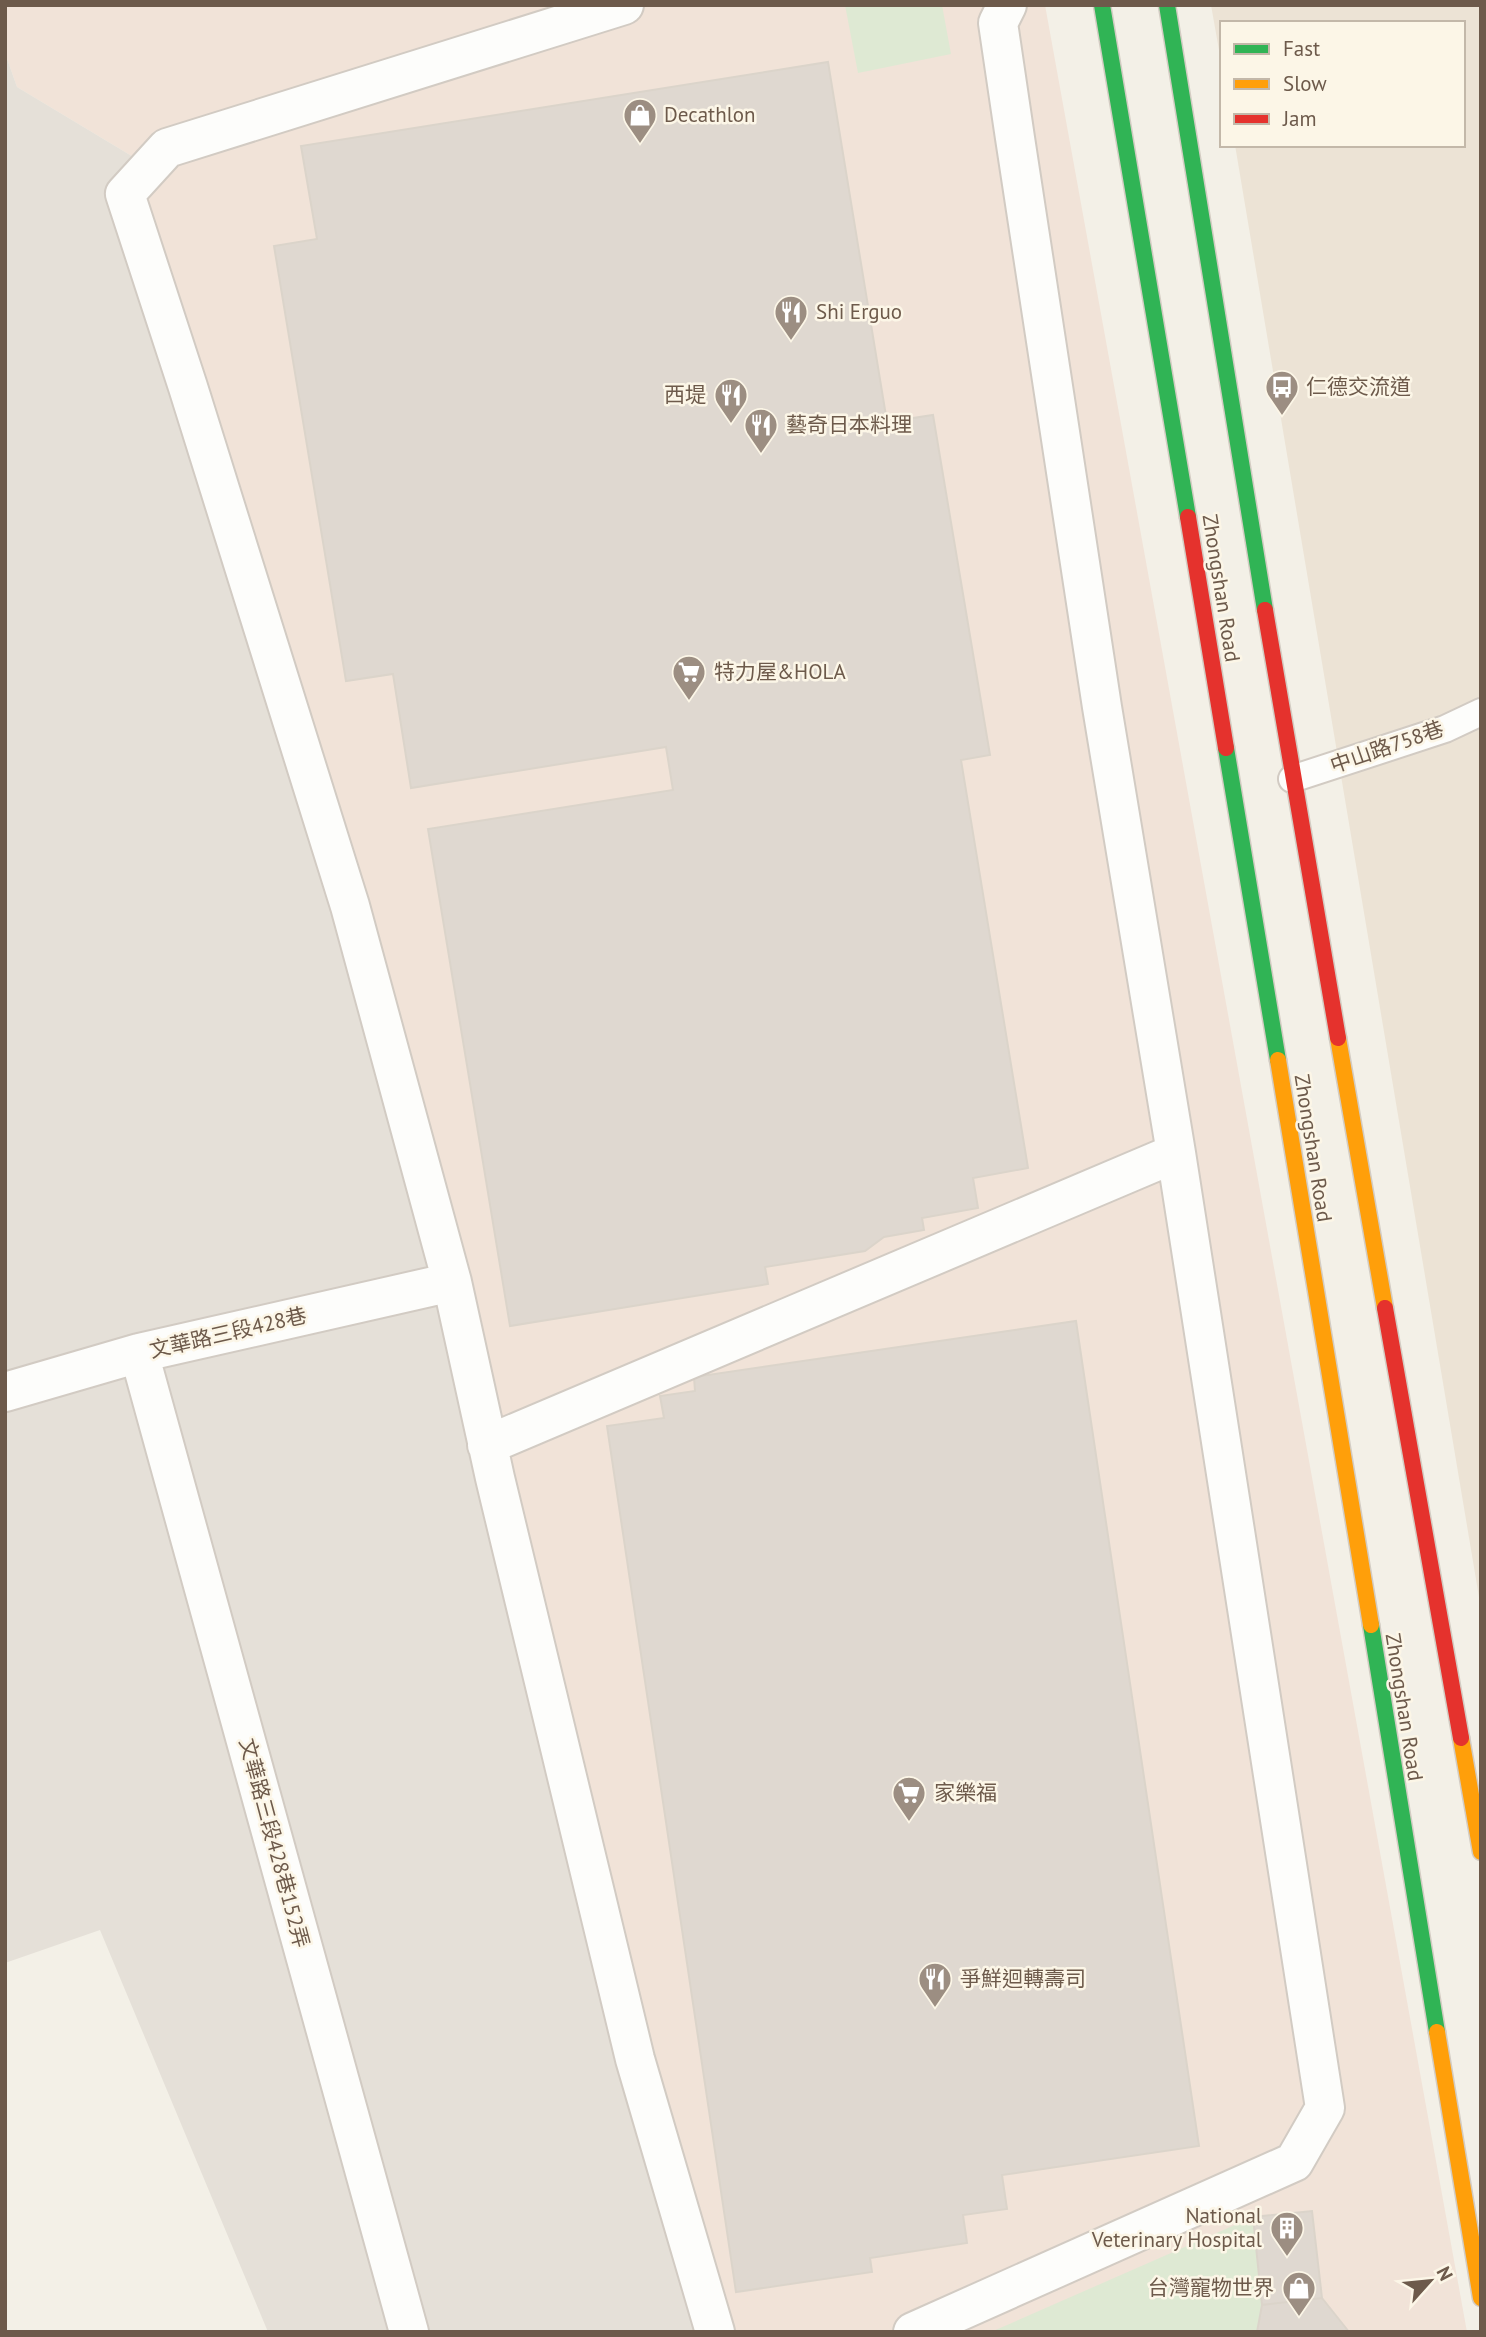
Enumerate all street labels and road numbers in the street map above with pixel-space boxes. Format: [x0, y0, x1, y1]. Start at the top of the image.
street label: Zhongshan Road [1196, 512, 1247, 664]
street label: 中山路758巷 [1326, 714, 1447, 779]
street label: Zhongshan Road [1288, 1072, 1339, 1224]
street label: 文華路三段428巷 [147, 1301, 309, 1364]
street label: Zhongshan Road [1379, 1631, 1430, 1783]
street label: 文華路三段428巷152弄 [234, 1735, 315, 1951]

